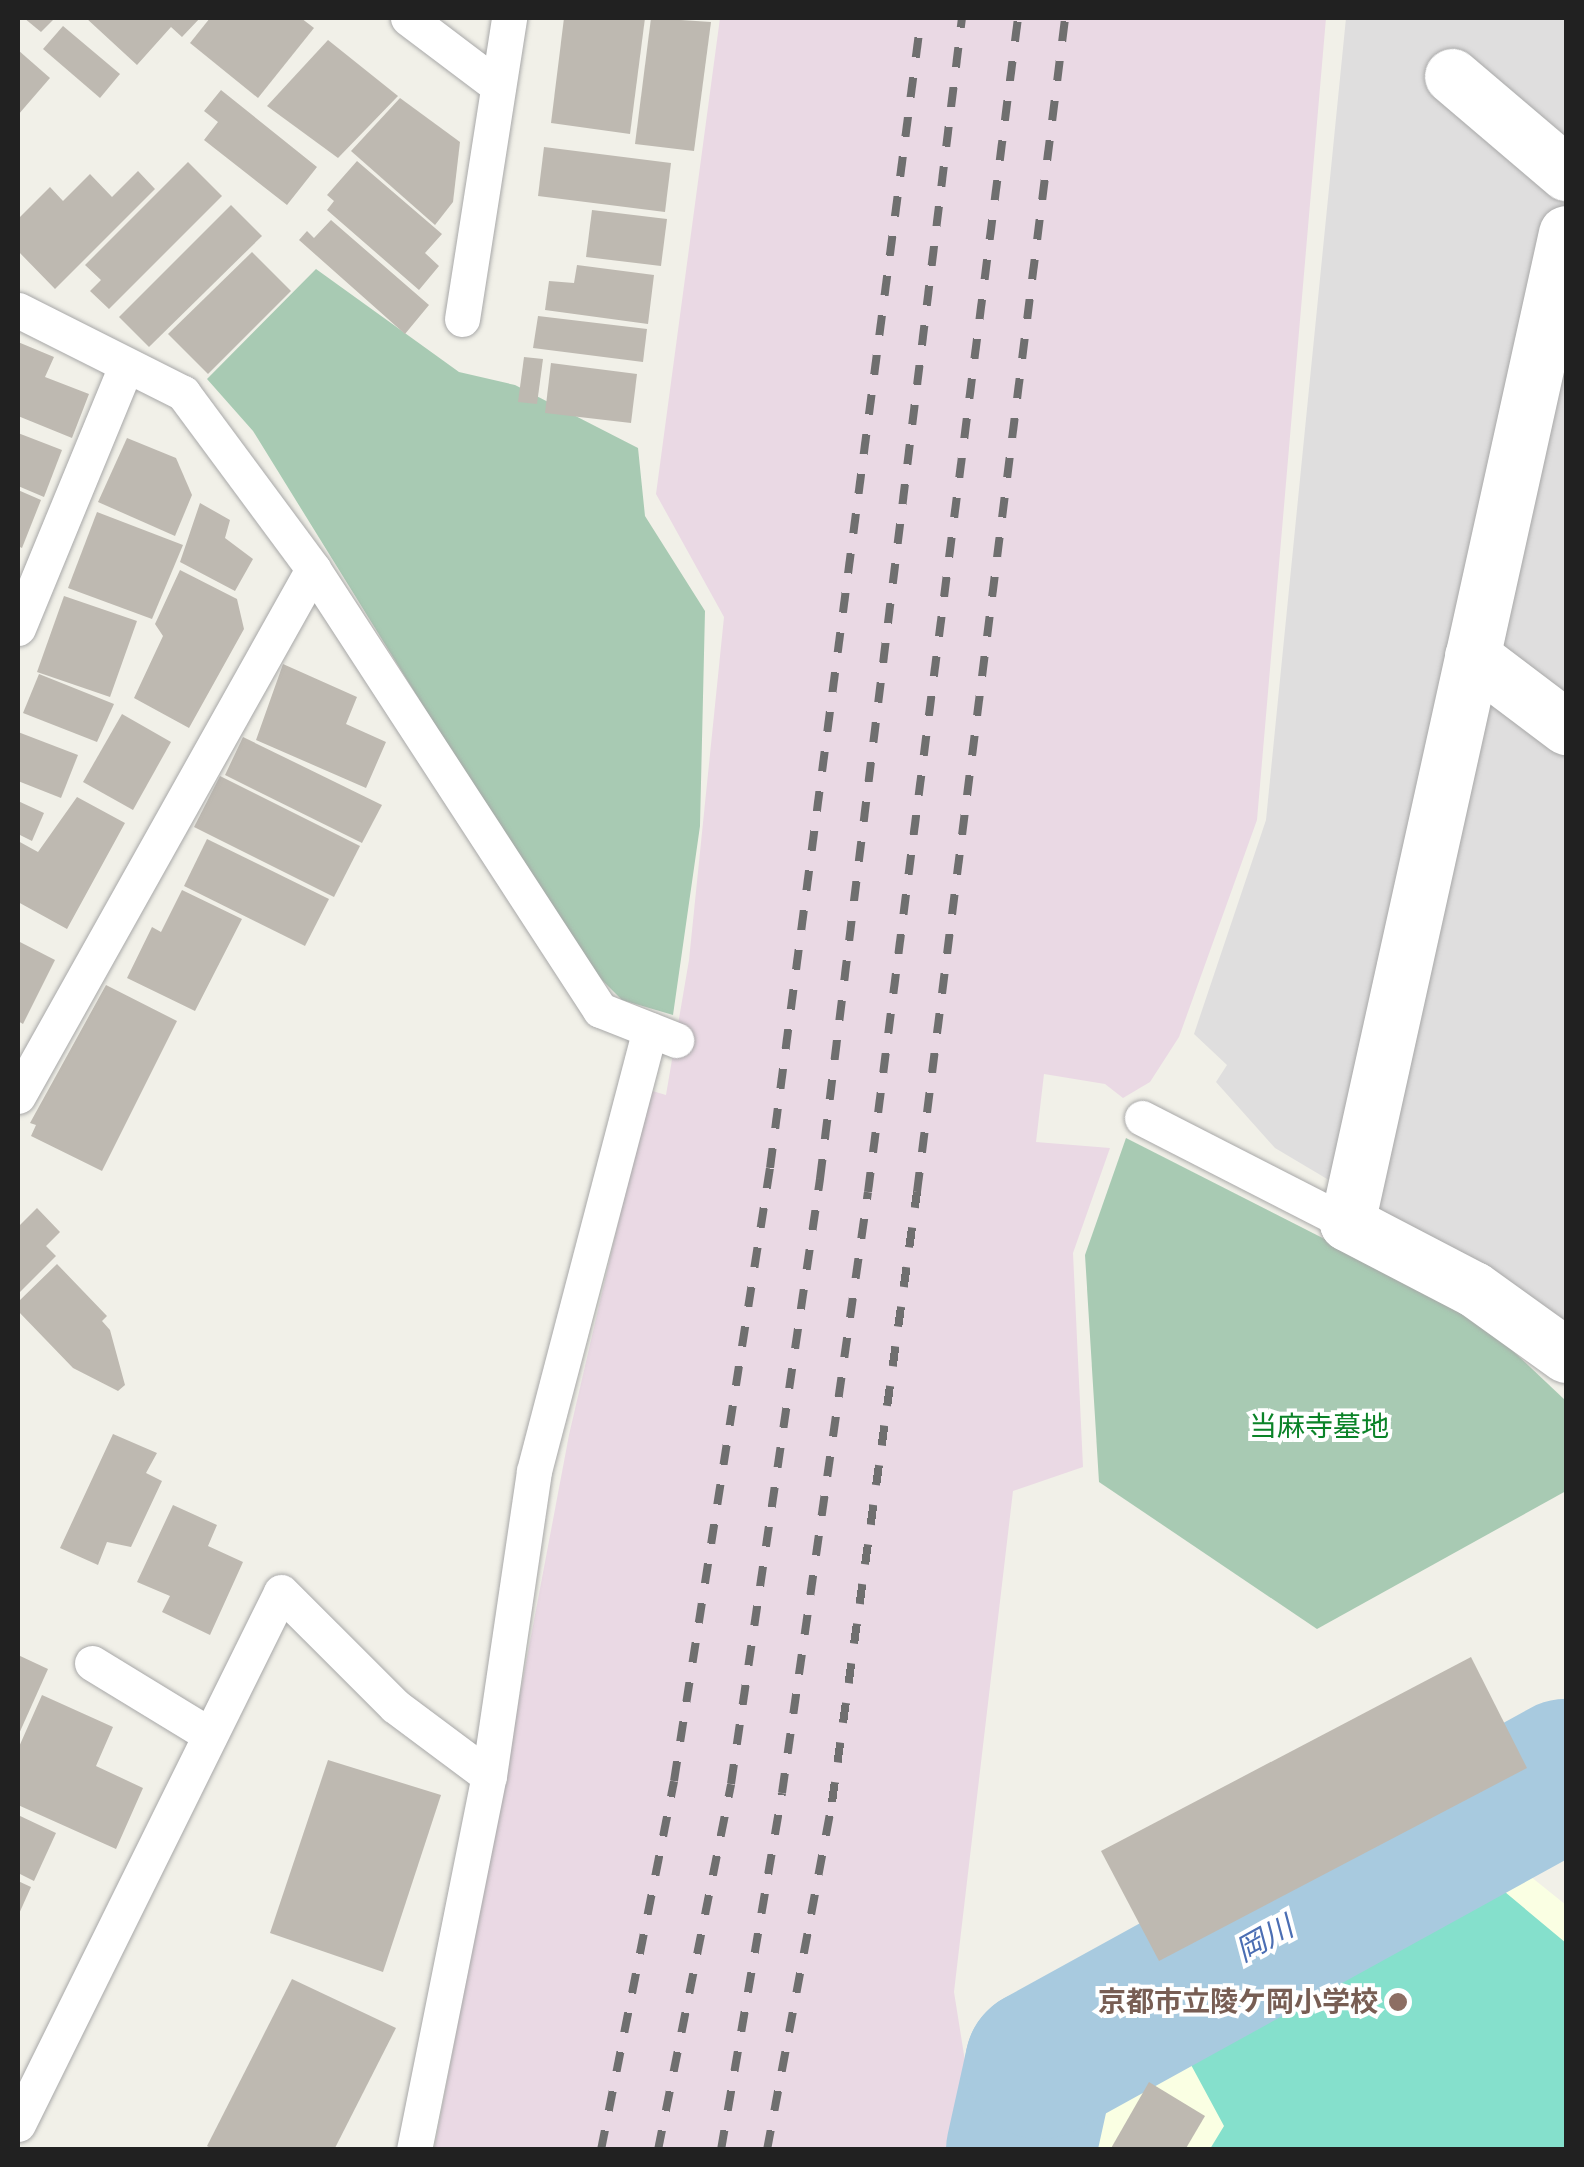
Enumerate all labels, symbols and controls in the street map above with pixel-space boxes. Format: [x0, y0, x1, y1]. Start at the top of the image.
park label: 当麻寺墓地 [1249, 1410, 1389, 1444]
water label: 岡川 [1230, 1910, 1300, 1970]
place label: 京都市立陵ケ岡小学校 [1098, 1985, 1378, 2019]
marker: 京都市立陵ケ岡小学校 [1387, 1991, 1409, 2013]

